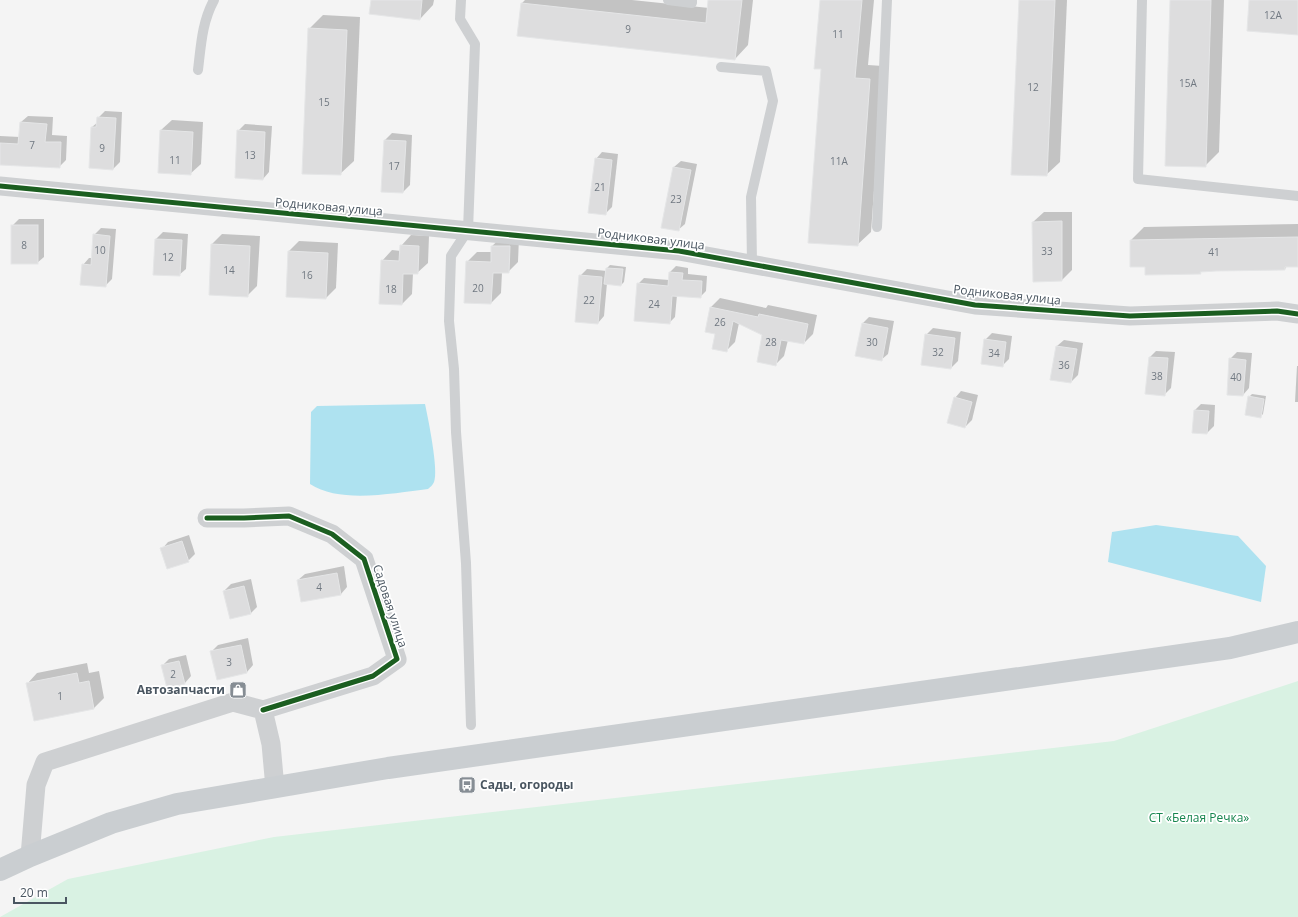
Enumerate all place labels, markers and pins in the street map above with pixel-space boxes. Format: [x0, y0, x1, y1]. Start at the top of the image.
shop icon: Автозапчасти [228, 680, 248, 700]
place label: Автозапчасти [137, 681, 225, 698]
bus stop icon: Сады, огороды [457, 775, 477, 795]
place label: Сады, огороды [480, 776, 573, 793]

